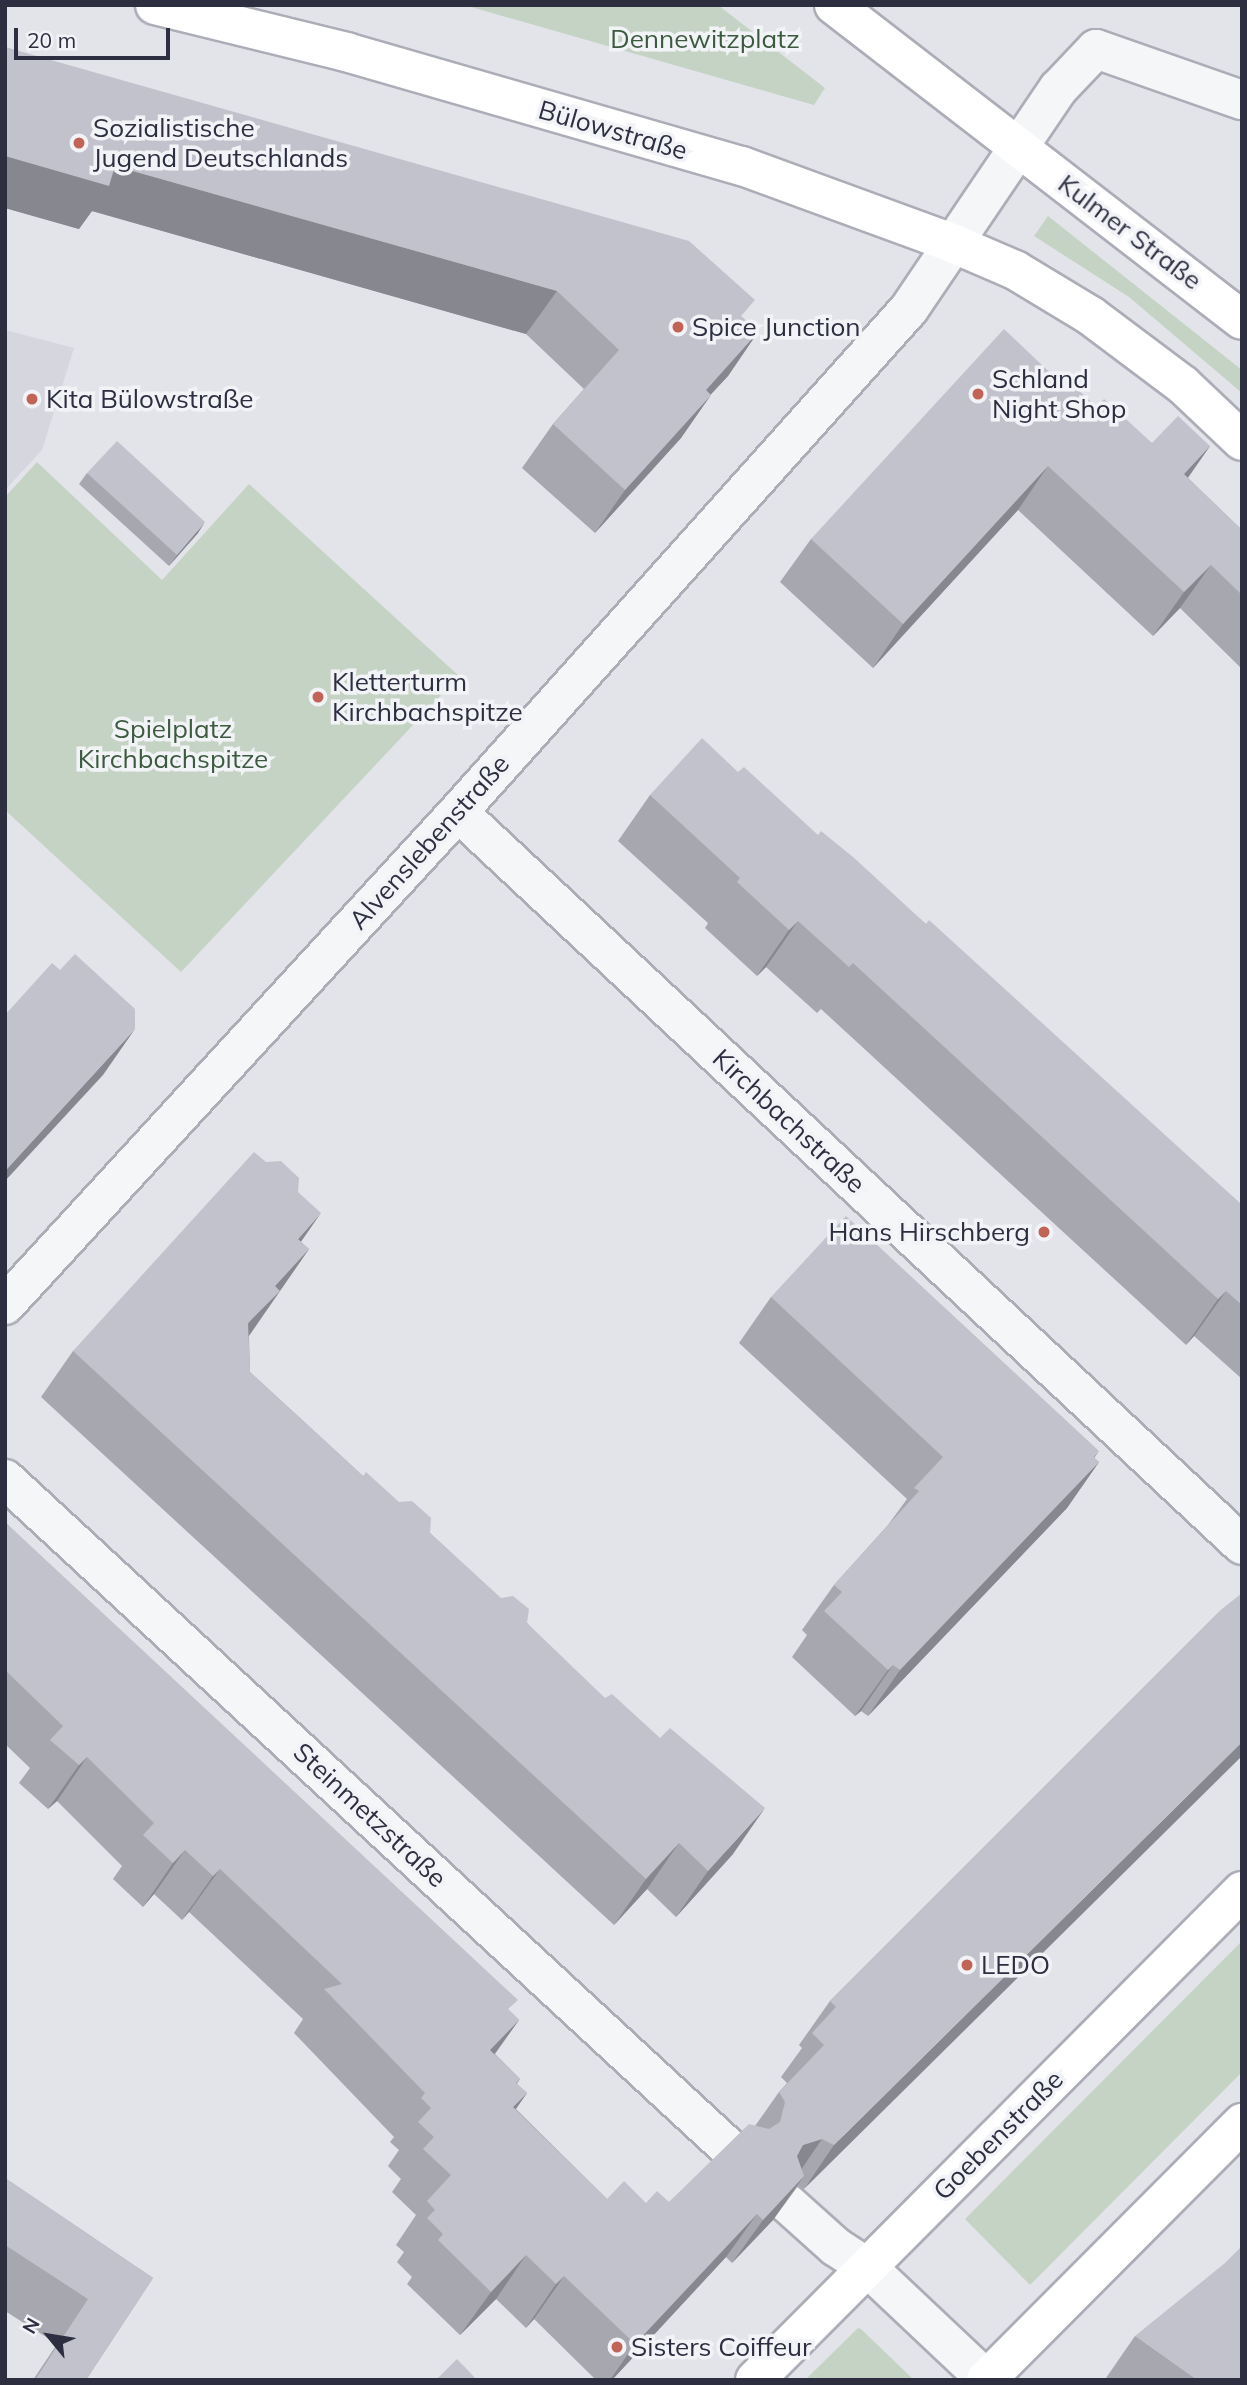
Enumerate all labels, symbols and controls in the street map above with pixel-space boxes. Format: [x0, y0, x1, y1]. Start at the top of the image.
scale bar [18, 14, 173, 58]
park label: Dennewitzplatz [610, 23, 800, 55]
text: 20 m [27, 27, 76, 53]
street label: Bülowstraße [535, 94, 691, 166]
place label: Sozialistische Jugend Deutschlands [93, 112, 348, 174]
marker: Sozialistische Jugend Deutschlands [71, 135, 87, 151]
street label: Kulmer Straße [1052, 168, 1208, 296]
place label: Spice Junction [692, 311, 861, 343]
marker: Spice Junction [670, 319, 686, 335]
place label: Schland Night Shop [992, 363, 1126, 424]
place label: Kita Bülowstraße [46, 383, 253, 415]
marker: Schland Night Shop [970, 386, 986, 402]
marker: Kita Bülowstraße [24, 391, 40, 407]
place label: Kletterturm Kirchbachspitze [332, 666, 523, 728]
marker: Kletterturm Kirchbachspitze [310, 689, 326, 705]
park label: Spielplatz Kirchbachspitze [78, 713, 268, 774]
street label: Alvenslebenstraße [342, 748, 516, 936]
street label: Kirchbachstraße [706, 1042, 872, 1200]
place label: Hans Hirschberg [828, 1216, 1030, 1248]
marker: Hans Hirschberg [1036, 1224, 1052, 1240]
street label: Steinmetzstraße [287, 1736, 453, 1894]
place label: LEDO [981, 1949, 1050, 1981]
marker: LEDO [959, 1957, 975, 1973]
street label: Goebenstraße [927, 2064, 1069, 2206]
north arrow [14, 2301, 84, 2371]
text: N [17, 2313, 45, 2338]
place label: Sisters Coiffeur [631, 2331, 812, 2363]
marker: Sisters Coiffeur [609, 2339, 625, 2355]

